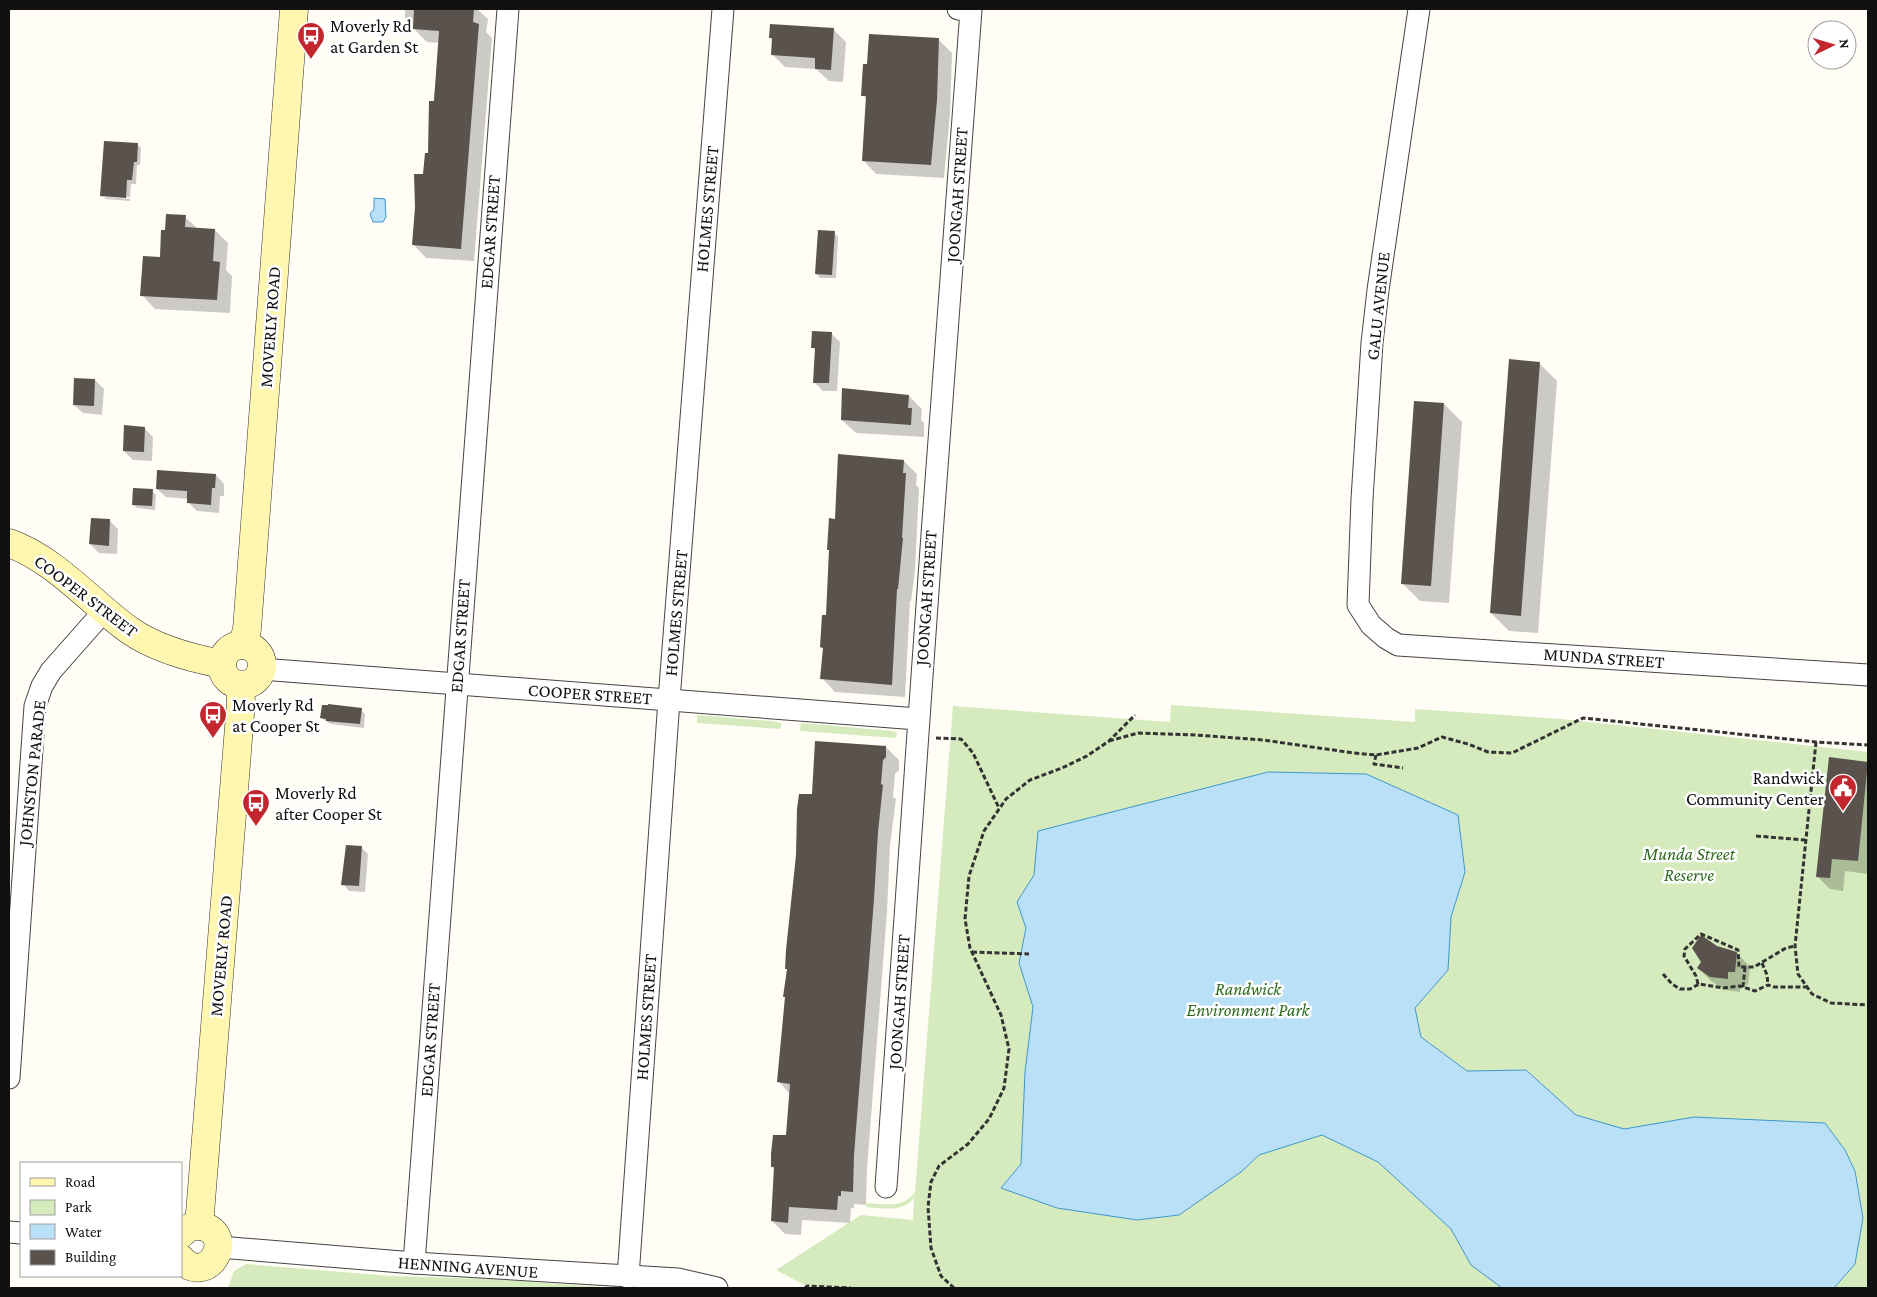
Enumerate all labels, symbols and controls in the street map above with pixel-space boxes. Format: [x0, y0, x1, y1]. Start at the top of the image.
place label: Moverly Rd at Garden St [330, 16, 419, 57]
north arrow [1807, 20, 1857, 70]
bus stop icon: Moverly Rd at Garden St [296, 21, 326, 60]
text: N [1837, 38, 1853, 50]
street label: JOONGAH STREET [942, 126, 972, 265]
street label: HOLMES STREET [692, 145, 723, 273]
street label: EDGAR STREET [476, 174, 504, 290]
street label: GALU AVENUE [1362, 251, 1394, 361]
street label: MOVERLY ROAD [256, 266, 284, 388]
street label: JOONGAH STREET [911, 529, 941, 668]
street label: HOLMES STREET [661, 549, 692, 677]
street label: COOPER STREET [30, 551, 142, 641]
street label: EDGAR STREET [446, 578, 474, 694]
street label: MUNDA STREET [1543, 644, 1665, 672]
street label: COOPER STREET [527, 680, 653, 708]
place label: Moverly Rd at Cooper St [232, 695, 321, 736]
street label: JOHNSTON PARADE [14, 699, 50, 849]
bus stop icon: Moverly Rd at Cooper St [198, 700, 228, 739]
place label: Randwick Community Center [1686, 768, 1825, 809]
public building icon: Randwick Community Center [1828, 773, 1858, 812]
place label: Moverly Rd after Cooper St [275, 783, 383, 824]
bus stop icon: Moverly Rd after Cooper St [241, 788, 271, 827]
park label: Munda Street Reserve [1642, 844, 1736, 885]
street label: MOVERLY ROAD [206, 895, 236, 1017]
street label: JOONGAH STREET [884, 933, 914, 1072]
street label: HOLMES STREET [632, 953, 660, 1081]
park label: Randwick Environment Park [1187, 979, 1311, 1020]
street label: EDGAR STREET [416, 982, 444, 1098]
legend [20, 1162, 182, 1277]
text: Road [65, 1174, 96, 1190]
text: Park [65, 1199, 92, 1215]
text: Water [65, 1224, 102, 1240]
text: Building [65, 1249, 116, 1266]
street label: HENNING AVENUE [397, 1252, 539, 1282]

